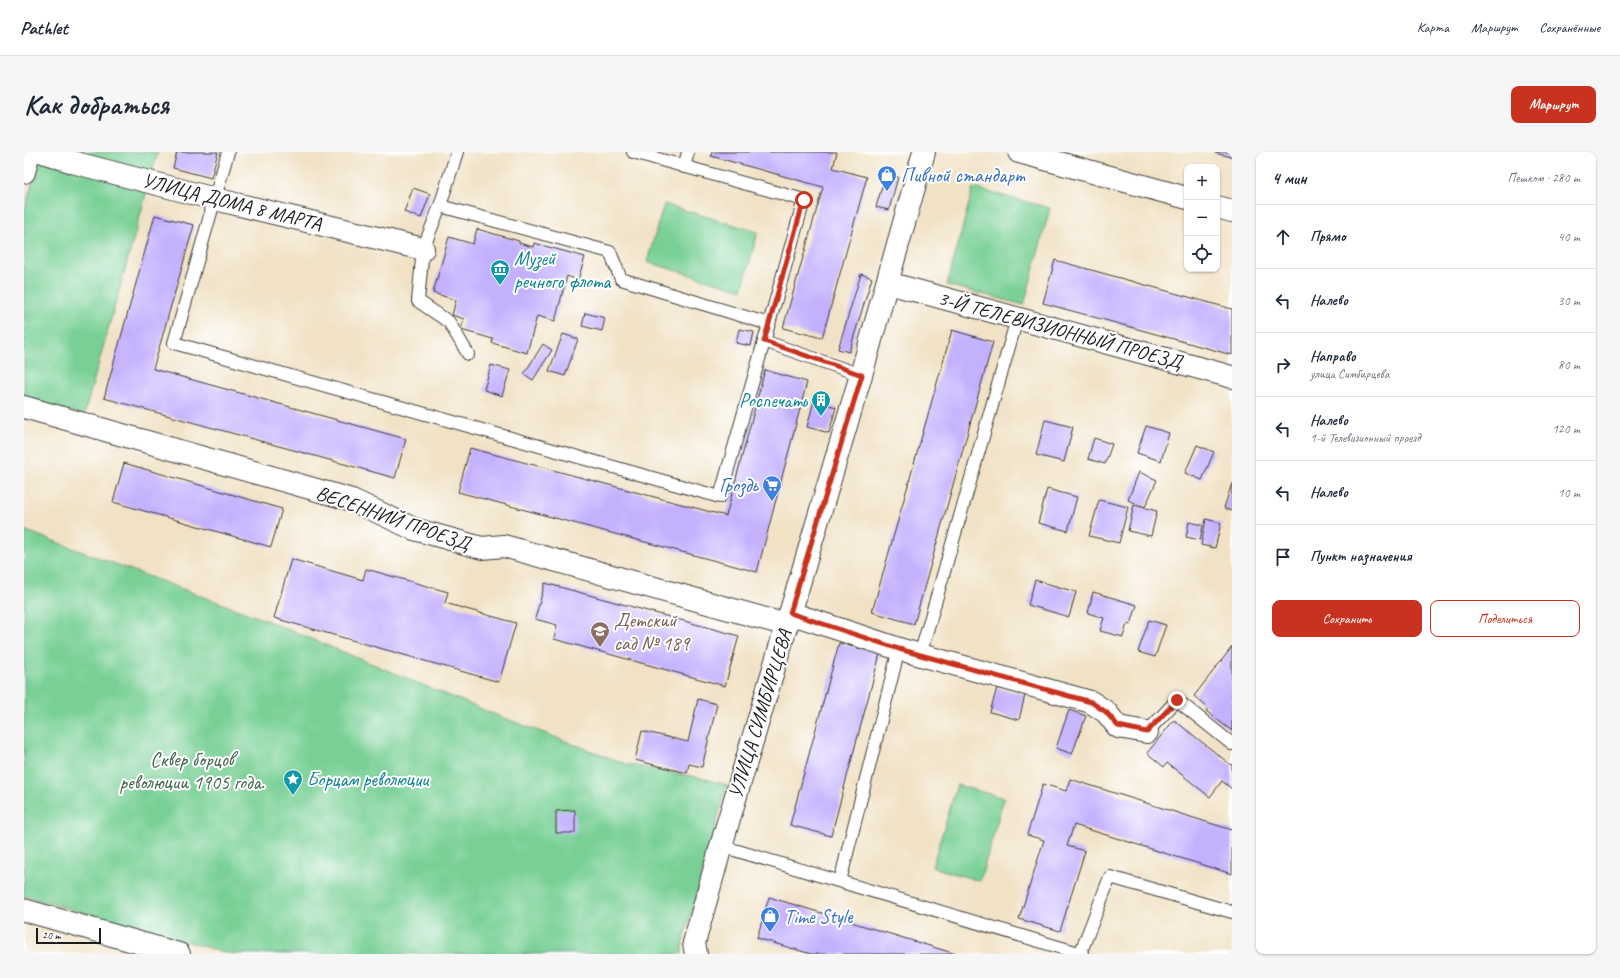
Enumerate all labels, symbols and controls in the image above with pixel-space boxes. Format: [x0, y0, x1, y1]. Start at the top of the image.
text: Pathlet [20, 16, 68, 40]
text: Карта [1417, 19, 1449, 36]
text: Маршрут [1471, 19, 1517, 36]
text: Сохранённые [1539, 19, 1600, 36]
button: Маршрут [1511, 86, 1596, 123]
text: Как добраться [24, 87, 169, 122]
place label: Пивной стандарт [901, 163, 1026, 188]
shop icon: Пивной стандарт [876, 164, 898, 192]
map controls [1184, 164, 1220, 272]
button: + [1184, 164, 1220, 200]
street label: УЛИЦА ДОМА 8 МАРТА [140, 168, 325, 237]
text: 4 мин [1272, 168, 1307, 189]
text: Пешком · 280 m [1507, 170, 1580, 186]
route start [795, 191, 813, 209]
button: − [1184, 200, 1220, 236]
icon: ahead [1272, 226, 1294, 248]
text: Прямо [1310, 227, 1346, 246]
text: 40 m [1558, 229, 1580, 245]
button: locate [1184, 236, 1220, 272]
place label: Музей речного флота [514, 246, 612, 294]
museum icon: Музей речного флота [489, 258, 511, 286]
street label: 3-Й ТЕЛЕВИЗИОННЫЙ ПРОЕЗД [936, 285, 1186, 375]
icon: left [1272, 290, 1294, 312]
text: Налево [1310, 291, 1348, 310]
text: 30 m [1558, 293, 1580, 309]
text: Направо [1310, 347, 1356, 366]
icon: right [1272, 354, 1294, 376]
text: 80 m [1558, 357, 1580, 373]
text: улица Симбирцева [1310, 366, 1389, 382]
place label: Роспечать [739, 388, 809, 413]
building icon: Роспечать [810, 389, 832, 417]
text: Налево [1310, 411, 1348, 430]
icon: left [1272, 418, 1294, 440]
text: 120 m [1552, 421, 1580, 437]
text: 1-й Телевизионный проезд [1310, 430, 1421, 446]
place label: Гроздь [719, 473, 759, 498]
supermarket icon: Гроздь [761, 474, 783, 502]
street label: ВЕСЕННИЙ ПРОЕЗД [313, 480, 475, 557]
icon: left [1272, 482, 1294, 504]
text: Налево [1310, 483, 1348, 502]
text: 10 m [1558, 485, 1580, 501]
icon: arrive [1272, 546, 1294, 568]
text: Пункт назначения [1310, 547, 1412, 566]
button: Сохранить [1272, 600, 1422, 637]
button: Поделиться [1430, 600, 1580, 637]
place label: Детский сад № 189 [614, 608, 691, 656]
school or university icon: Детский сад № 189 [589, 620, 611, 648]
street label: УЛИЦА СИМБИРЦЕВА [723, 626, 798, 801]
route end [1168, 691, 1186, 709]
park label: Сквер борцов революции 1905 года. [120, 747, 264, 795]
place label: Борцам революции [307, 767, 430, 792]
place icon: Борцам революции [282, 768, 304, 796]
place label: Time Style [784, 904, 854, 929]
shop icon: Time Style [759, 905, 781, 933]
scale bar [36, 926, 101, 945]
text: 20 m [42, 928, 61, 942]

